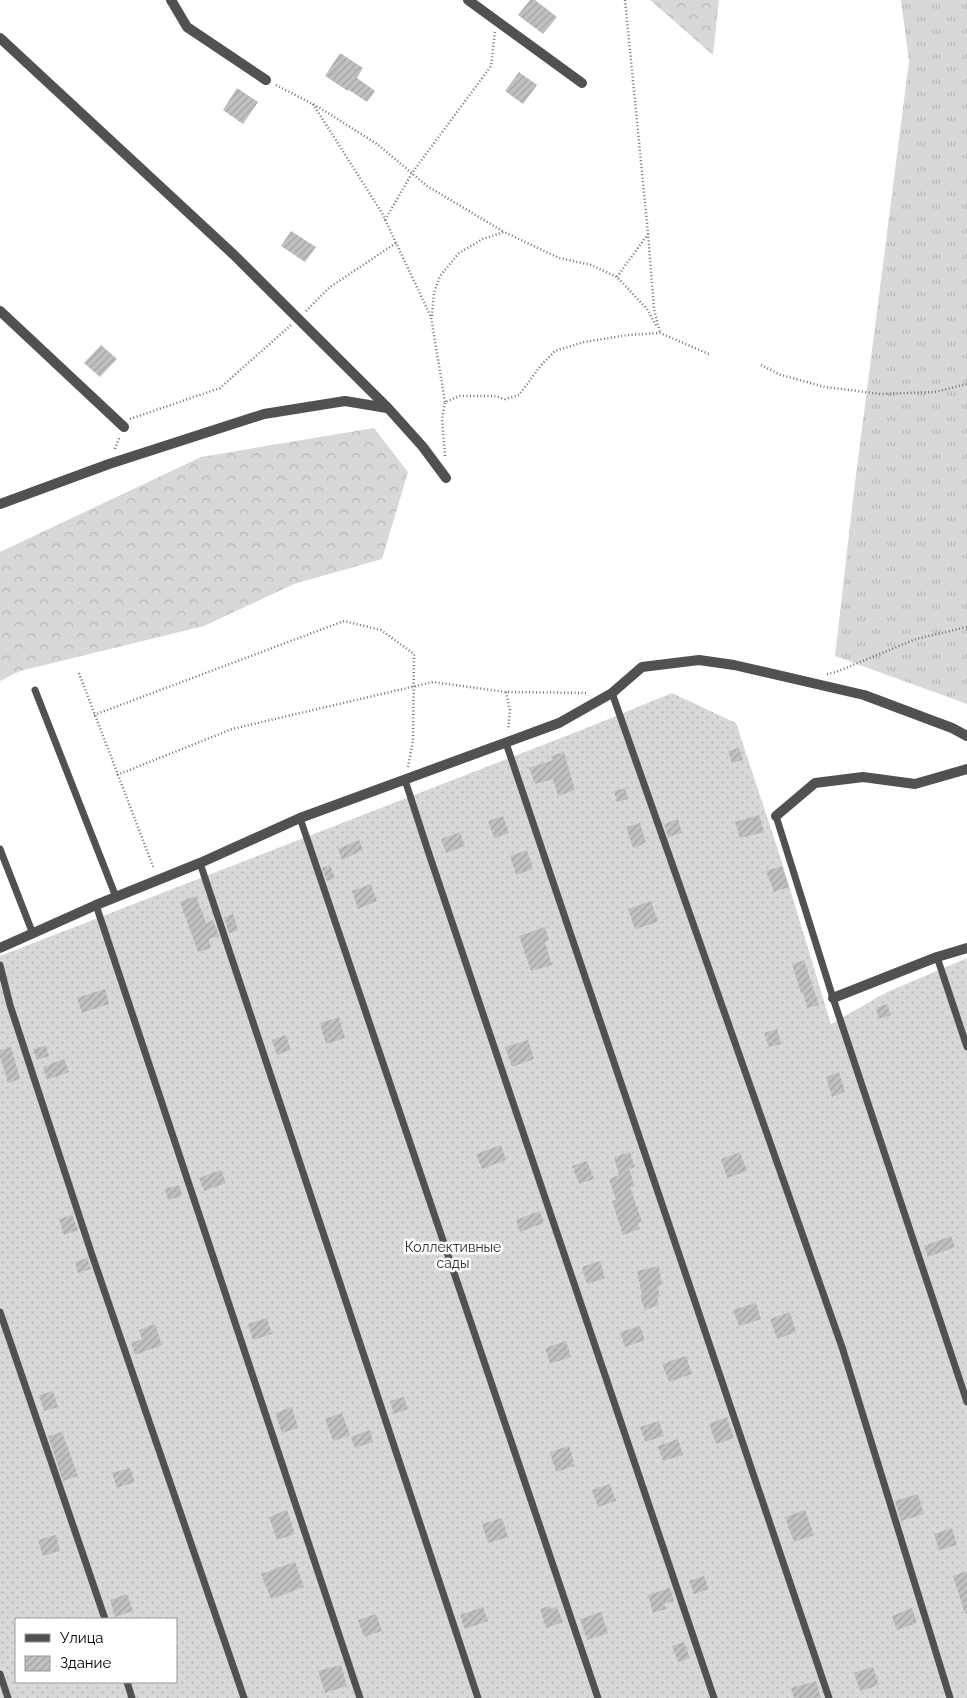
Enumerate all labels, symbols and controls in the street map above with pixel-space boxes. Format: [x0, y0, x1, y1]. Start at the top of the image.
park label: Коллективные сады [405, 1239, 501, 1271]
legend [15, 1618, 178, 1683]
text: Улица [60, 1629, 104, 1647]
text: Здание [60, 1654, 112, 1672]

